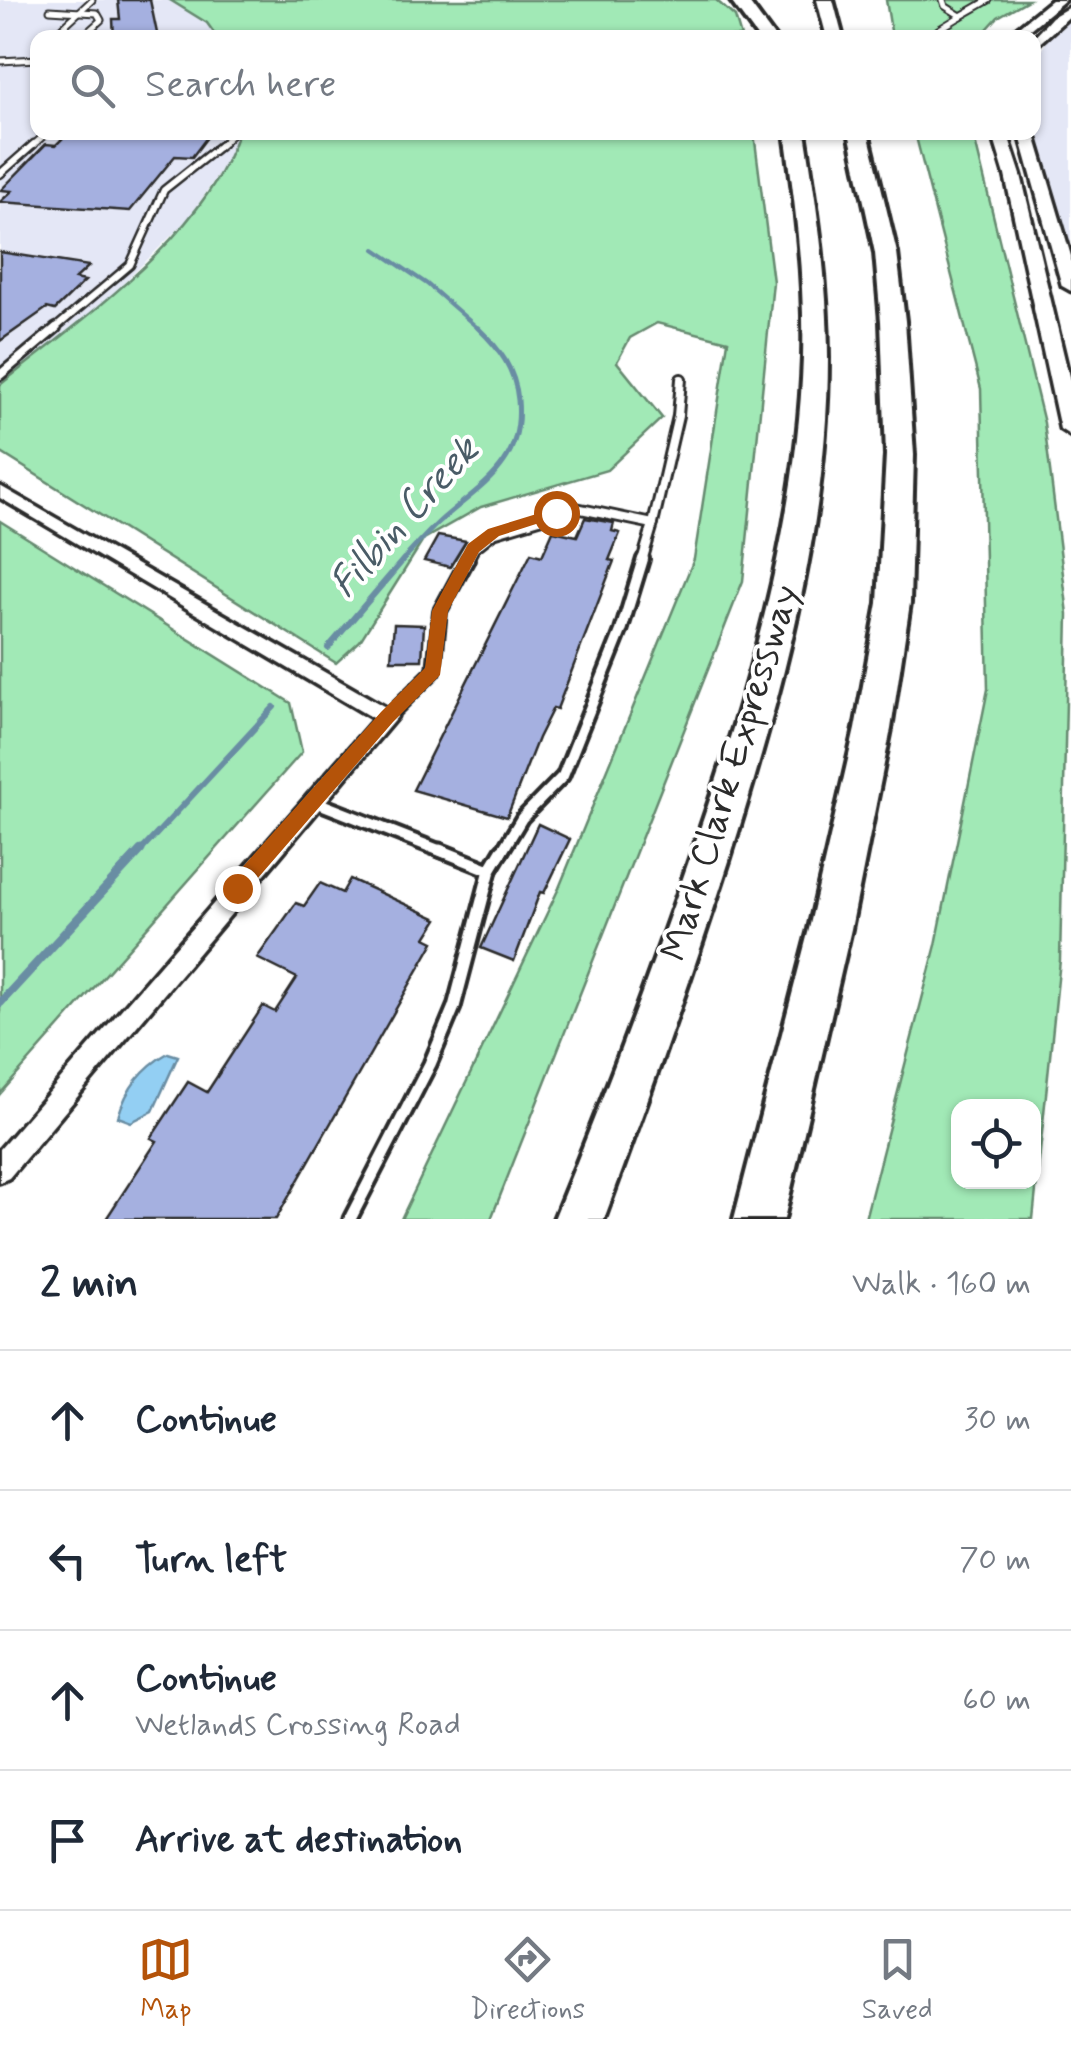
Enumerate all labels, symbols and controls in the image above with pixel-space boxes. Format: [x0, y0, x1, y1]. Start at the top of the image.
search box [30, 30, 1041, 140]
icon: search [65, 58, 120, 113]
text: Search here [145, 61, 336, 110]
water label: Filbin Creek [319, 424, 493, 610]
route start [534, 491, 580, 537]
street label: Mark Clark Expressway [650, 579, 812, 967]
route end [215, 866, 261, 912]
map controls [951, 1099, 1041, 1189]
button: locate [951, 1099, 1041, 1189]
text: 2 min [40, 1257, 139, 1312]
text: Walk · 160 m [852, 1263, 1031, 1305]
icon: ahead [40, 1393, 95, 1448]
text: Continue [135, 1396, 277, 1445]
text: 30 m [964, 1399, 1031, 1441]
icon: left [40, 1533, 95, 1588]
text: Turn left [135, 1536, 287, 1585]
text: 70 m [959, 1539, 1031, 1581]
text: Continue [135, 1655, 277, 1704]
icon: ahead [40, 1673, 95, 1728]
text: 60 m [962, 1679, 1031, 1721]
text: Wetlands Crossing Road [135, 1704, 461, 1746]
icon: arrive [40, 1813, 95, 1868]
text: Arrive at destination [135, 1816, 462, 1865]
tab: Map [138, 1932, 193, 2029]
tab: Directions [470, 1932, 585, 2029]
tab: Saved [862, 1932, 933, 2029]

